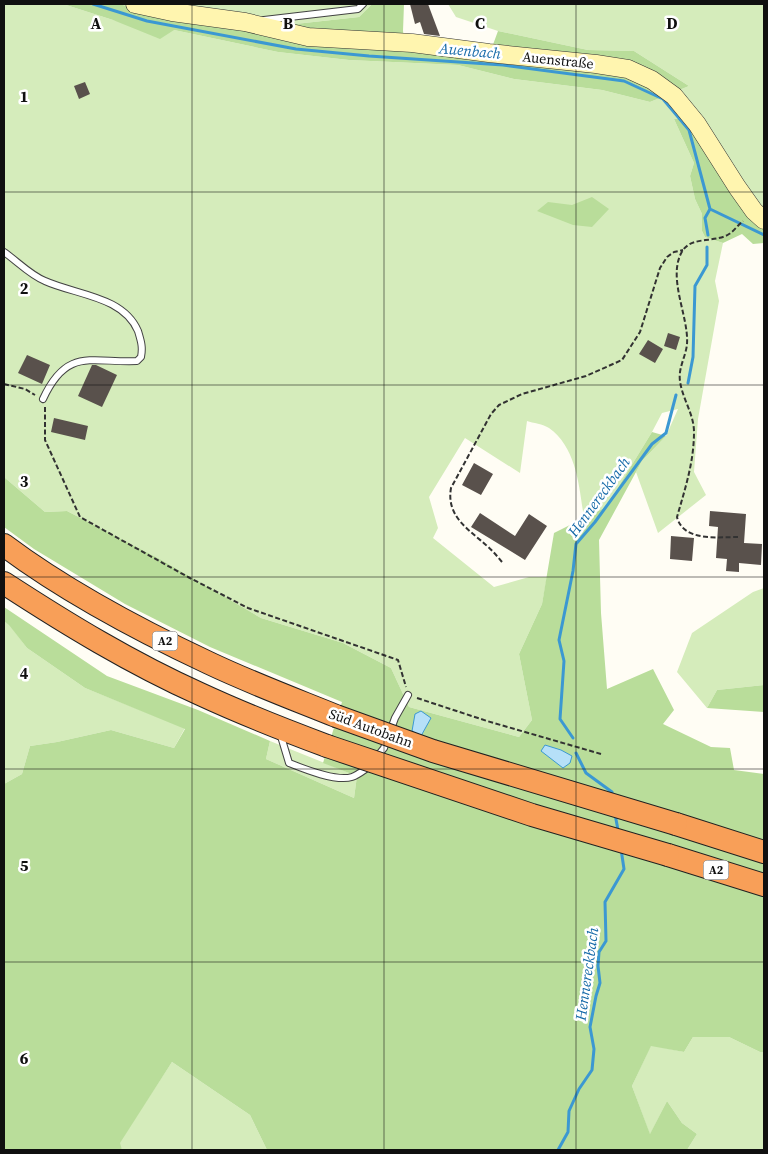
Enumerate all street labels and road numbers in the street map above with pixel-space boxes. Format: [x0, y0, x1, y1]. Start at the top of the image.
street label: Auenstraße [521, 46, 595, 74]
road number: A2 [152, 631, 178, 650]
street label: Süd Autobahn [326, 704, 416, 753]
road number: A2 [704, 860, 728, 880]

